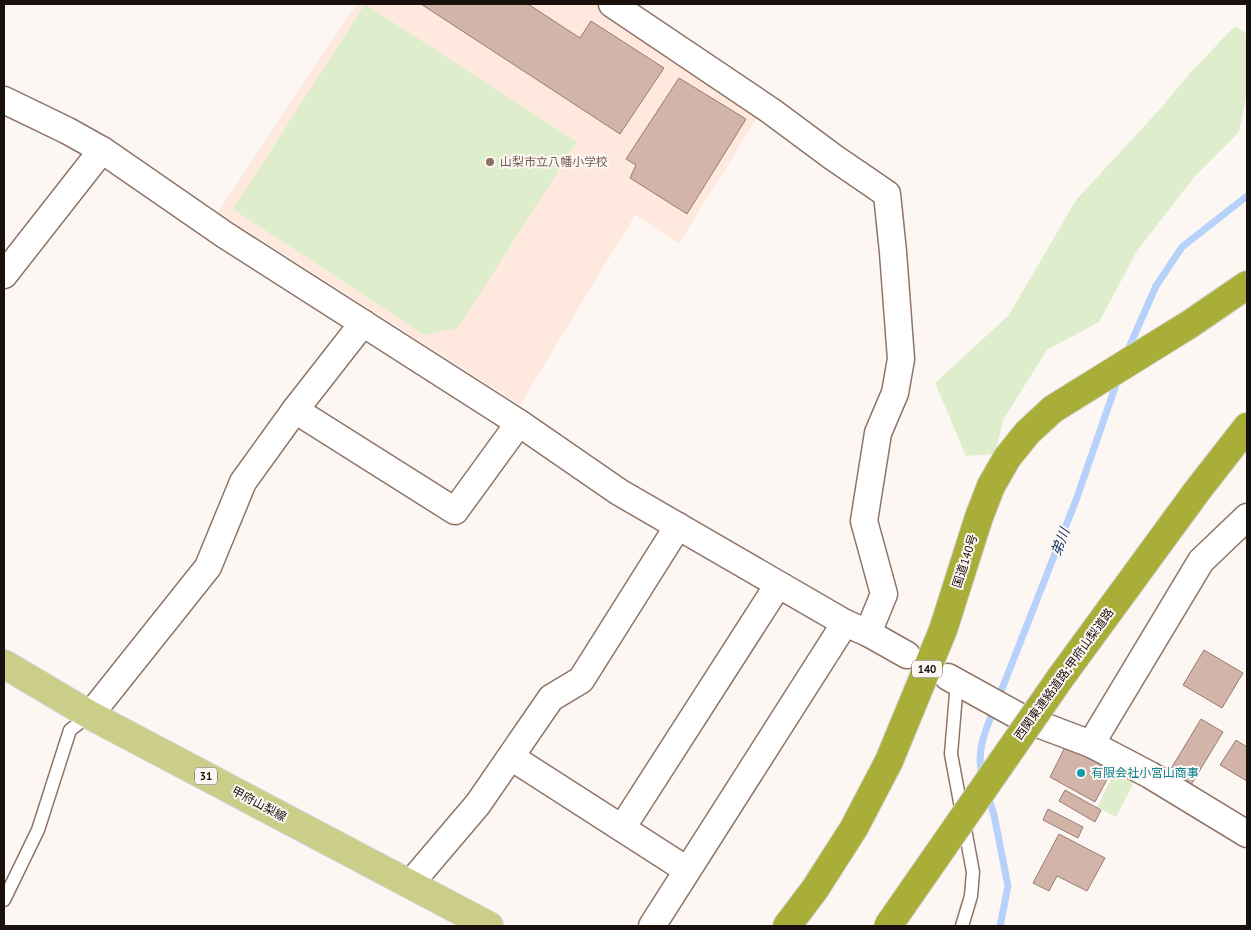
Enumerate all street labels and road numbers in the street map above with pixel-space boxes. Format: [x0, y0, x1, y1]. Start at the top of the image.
street label: 国道140号 [949, 532, 980, 590]
street label: 西関東連絡道路;甲府山梨道路 [1011, 605, 1116, 742]
road number: 140 [912, 661, 942, 678]
road number: 31 [195, 768, 217, 784]
street label: 甲府山梨線 [229, 783, 289, 824]

